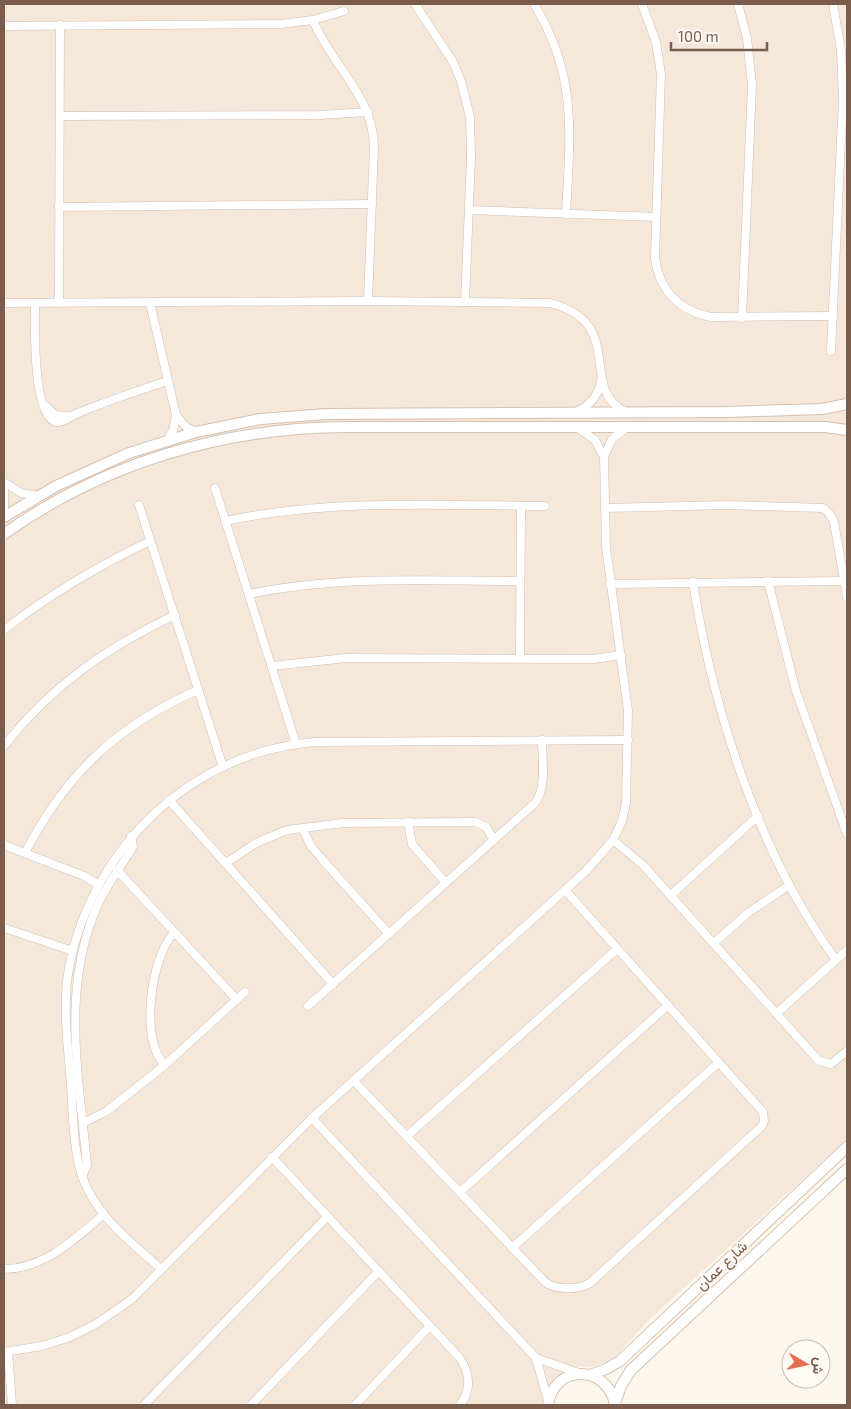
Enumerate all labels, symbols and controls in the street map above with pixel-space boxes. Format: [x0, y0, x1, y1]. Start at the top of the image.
scale bar [671, 20, 767, 52]
text: 100 m [678, 27, 719, 45]
street label: شارع عمان [691, 1236, 753, 1296]
north arrow [781, 1339, 831, 1389]
text: ش [809, 1356, 829, 1376]

